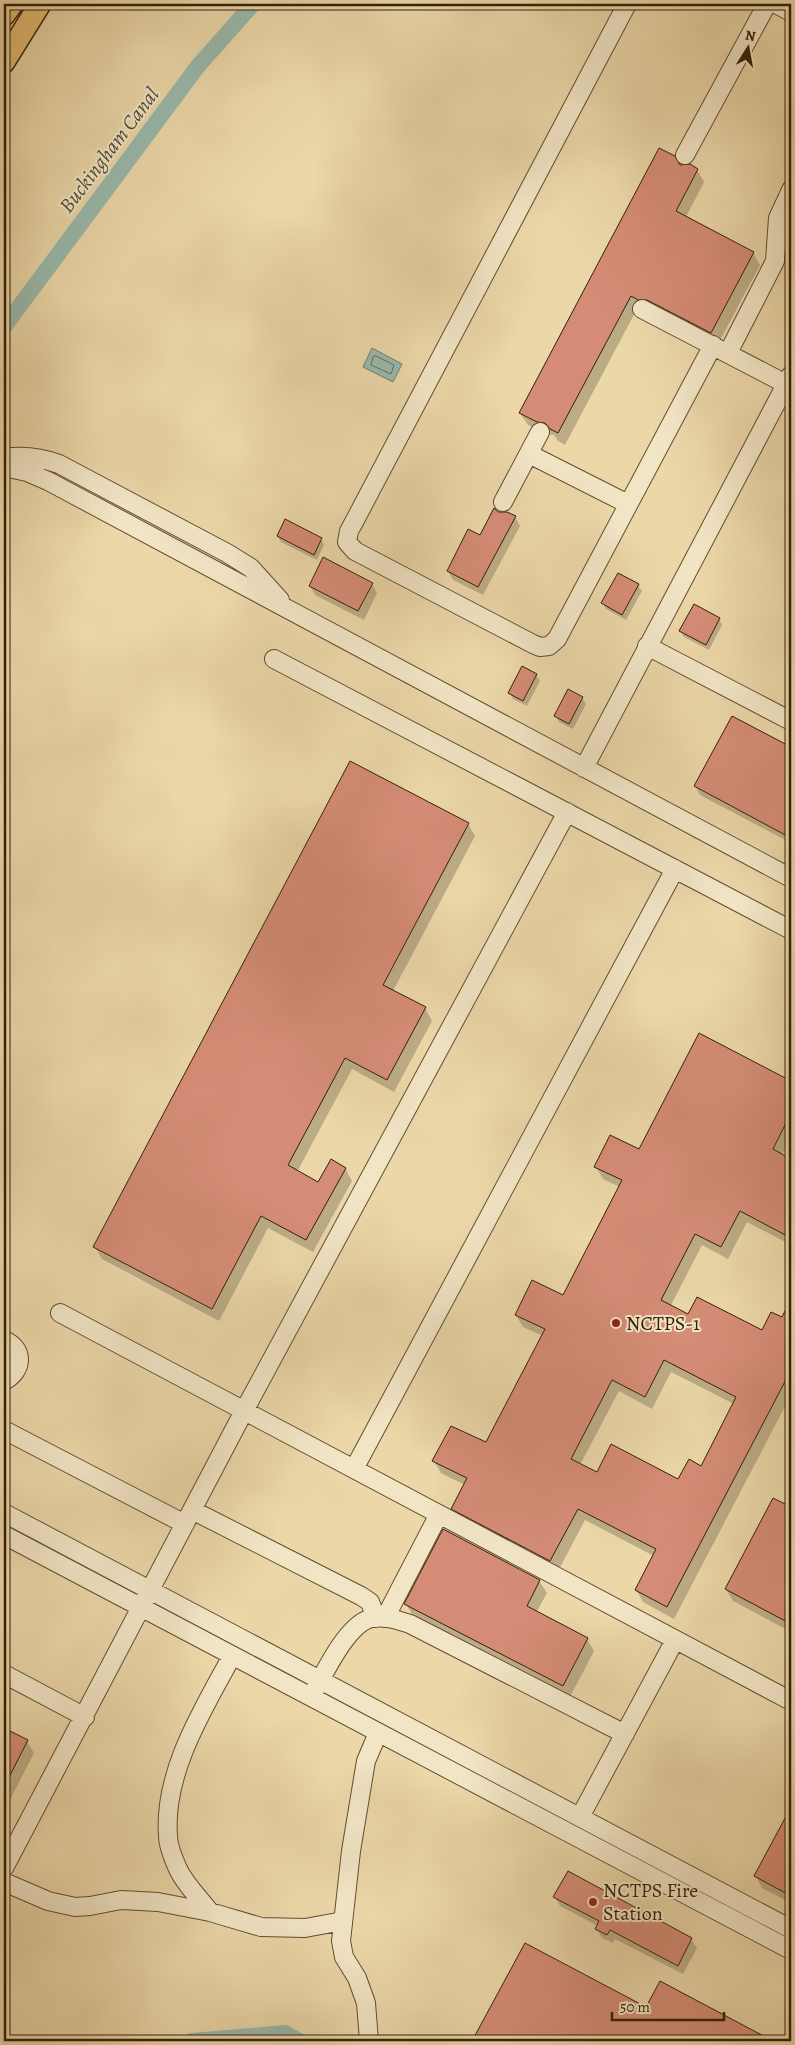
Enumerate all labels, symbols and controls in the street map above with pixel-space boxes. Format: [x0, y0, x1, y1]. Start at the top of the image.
north arrow [722, 22, 772, 72]
text: N [744, 25, 757, 46]
water label: Buckingham Canal [53, 81, 166, 218]
place label: NCTPS-1 [626, 1310, 700, 1337]
marker: NCTPS-1 [610, 1317, 622, 1329]
place label: NCTPS Fire Station [603, 1877, 698, 1927]
marker: NCTPS Fire Station [587, 1896, 599, 1908]
scale bar [612, 1990, 725, 2022]
text: 50 m [620, 1997, 650, 2017]

